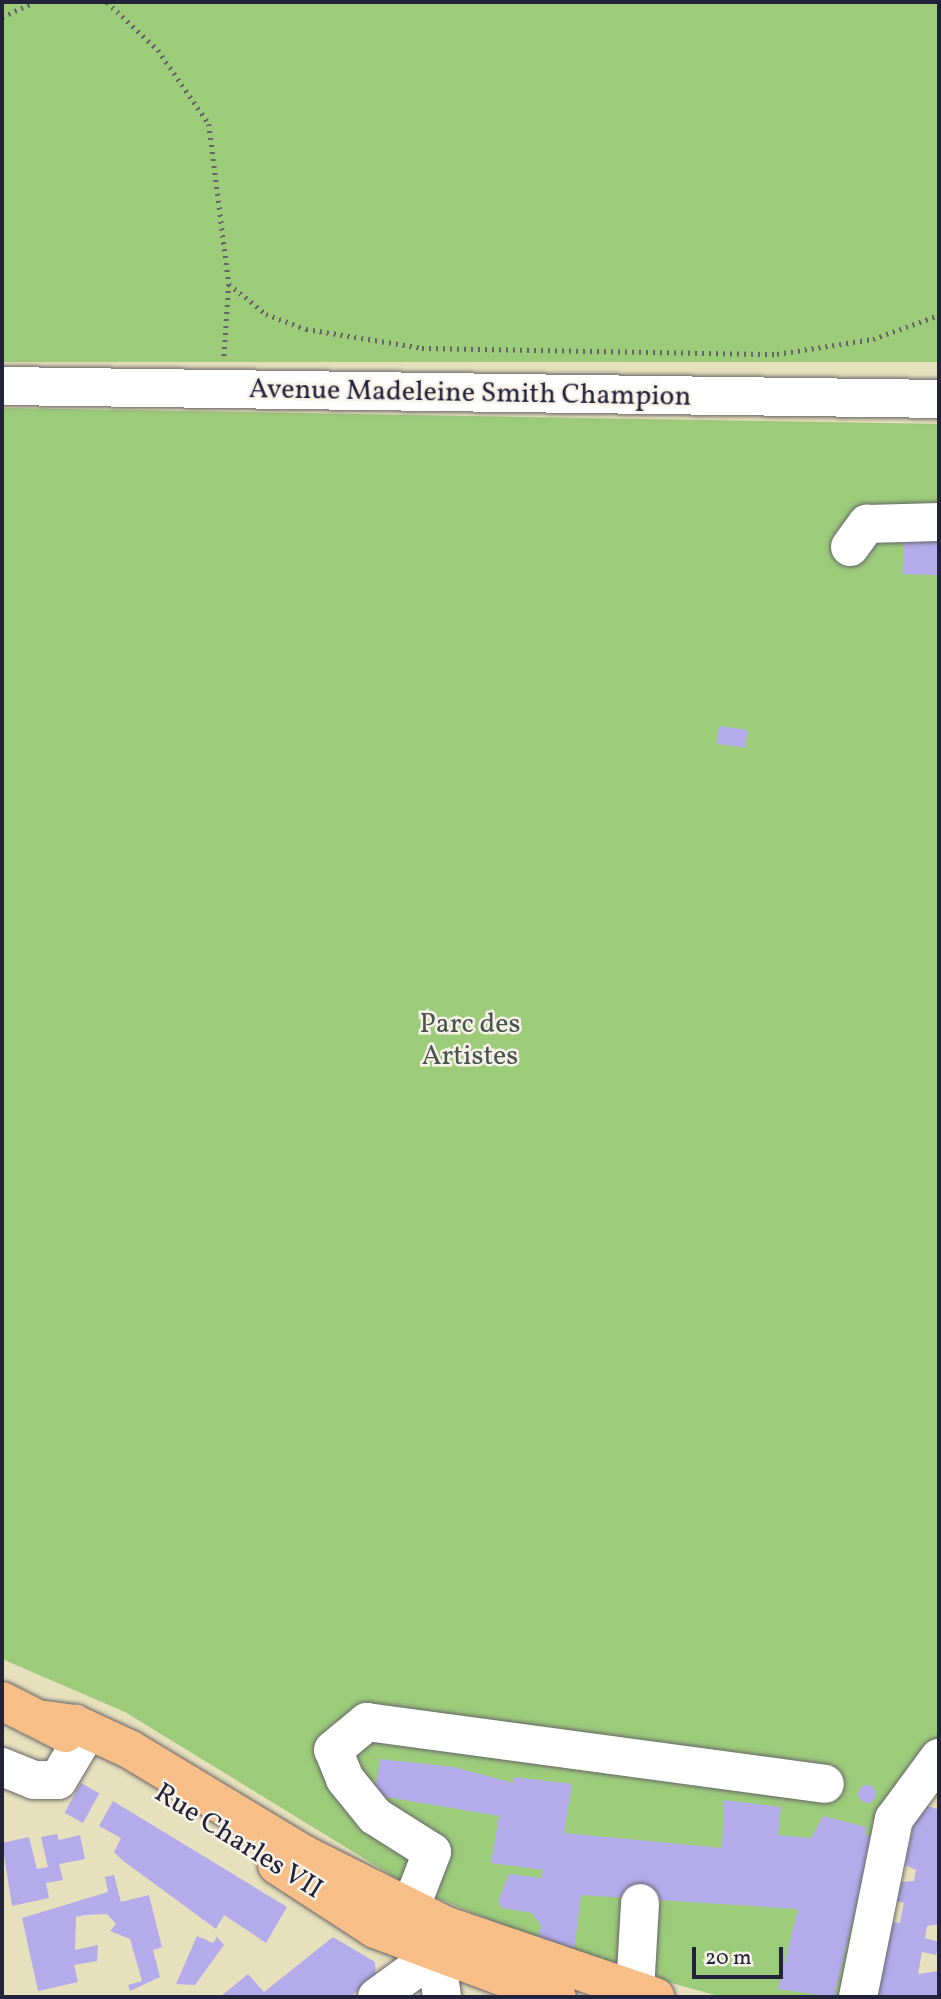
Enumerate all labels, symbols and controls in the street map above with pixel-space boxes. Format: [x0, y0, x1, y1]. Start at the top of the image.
street label: Avenue Madeleine Smith Champion [248, 373, 692, 415]
park label: Parc des Artistes [419, 1008, 521, 1074]
street label: Rue Charles VII [147, 1777, 329, 1907]
scale bar [696, 1932, 787, 1976]
text: 20 m [705, 1944, 751, 1973]

